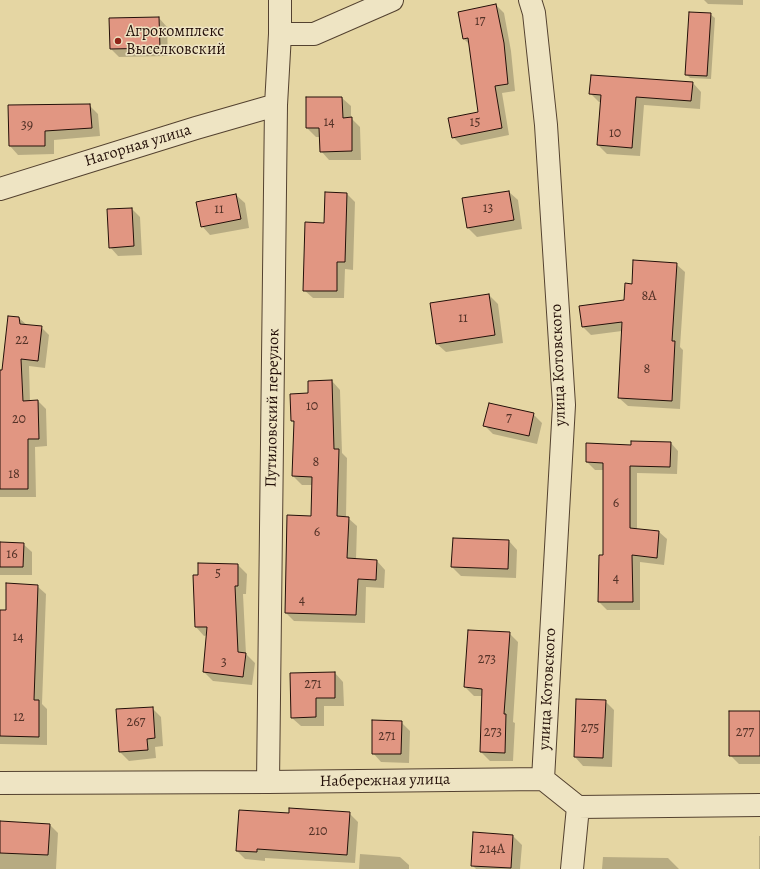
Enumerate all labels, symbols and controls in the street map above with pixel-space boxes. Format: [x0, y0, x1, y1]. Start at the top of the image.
house number: 17 [475, 14, 485, 30]
place label: Агрокомплекс Выселковский [126, 22, 226, 60]
marker: Агрокомплекс Выселковский [113, 36, 123, 46]
house number: 14 [323, 115, 335, 131]
house number: 15 [470, 115, 480, 131]
house number: 39 [21, 118, 33, 134]
street label: Нагорная улица [82, 121, 194, 171]
house number: 10 [609, 126, 621, 142]
house number: 13 [483, 201, 493, 217]
house number: 11 [214, 202, 224, 218]
house number: 8А [642, 289, 656, 305]
street label: улица Котовского [547, 303, 571, 427]
house number: 11 [458, 311, 468, 327]
street label: Путиловский переулок [262, 328, 284, 488]
house number: 22 [15, 333, 29, 349]
house number: 8 [644, 362, 650, 378]
house number: 10 [306, 399, 318, 415]
house number: 7 [506, 411, 512, 427]
house number: 20 [12, 412, 26, 428]
house number: 8 [313, 455, 319, 471]
house number: 18 [8, 467, 20, 483]
house number: 6 [613, 496, 619, 512]
house number: 6 [314, 525, 320, 541]
house number: 16 [6, 547, 18, 563]
house number: 5 [215, 566, 221, 582]
house number: 4 [613, 571, 619, 587]
house number: 4 [299, 593, 305, 609]
street label: улица Котовского [535, 627, 561, 751]
house number: 14 [12, 630, 24, 646]
house number: 273 [478, 652, 496, 668]
house number: 3 [221, 655, 227, 671]
house number: 271 [304, 677, 322, 693]
house number: 12 [13, 710, 25, 726]
house number: 267 [127, 715, 145, 731]
house number: 275 [581, 721, 599, 737]
house number: 273 [484, 725, 502, 741]
house number: 277 [736, 725, 754, 741]
house number: 271 [378, 729, 396, 745]
street label: Набережная улица [320, 770, 450, 792]
house number: 210 [309, 824, 327, 840]
house number: 214А [479, 842, 505, 858]

